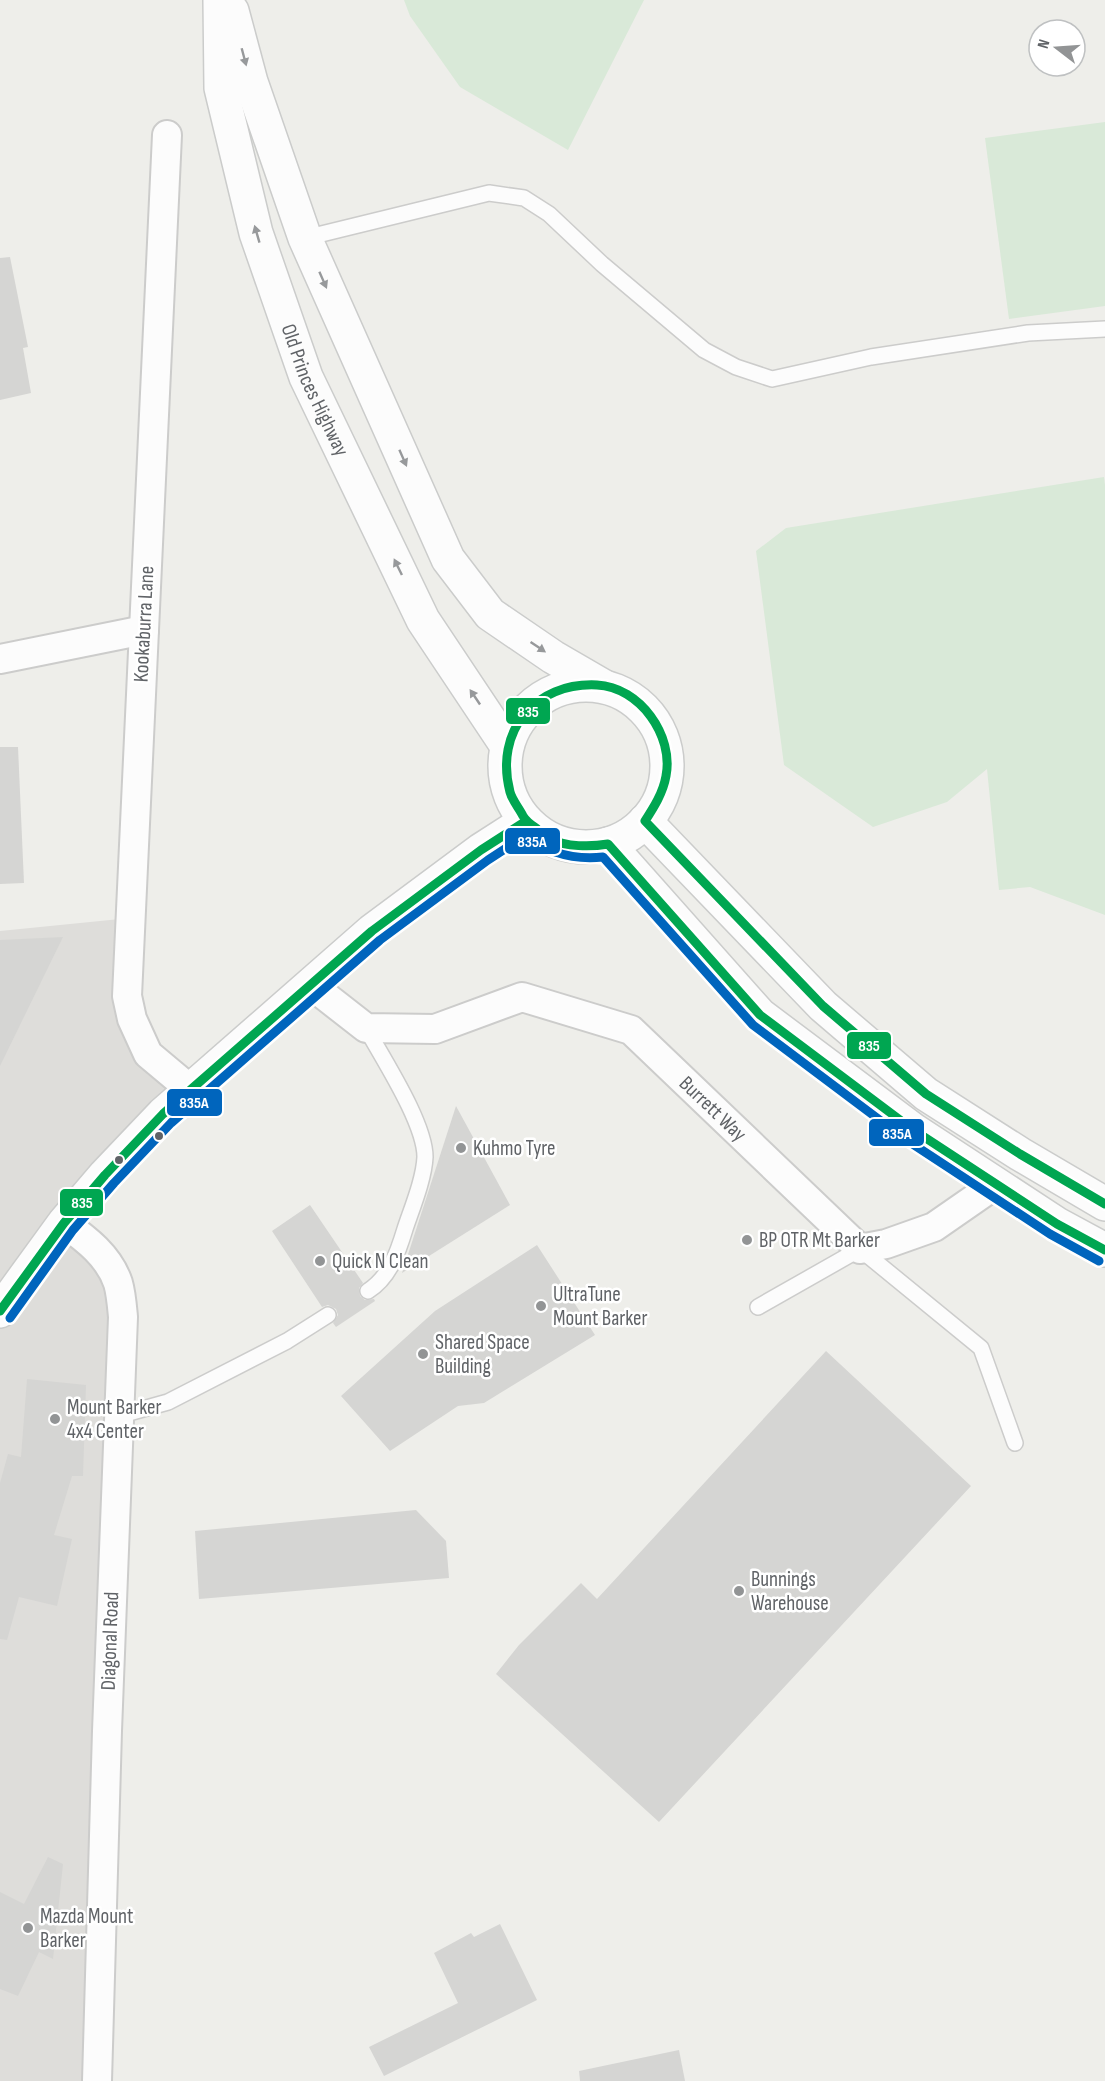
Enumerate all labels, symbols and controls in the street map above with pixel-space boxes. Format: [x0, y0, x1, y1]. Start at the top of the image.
north arrow [1027, 18, 1087, 78]
text: N [1034, 37, 1054, 51]
one-way arrow [240, 47, 250, 66]
one-way arrow [252, 224, 261, 242]
one-way arrow [319, 271, 328, 288]
street label: Old Princes Highway [276, 321, 355, 460]
one-way arrow [398, 449, 408, 467]
one-way arrow [393, 559, 402, 576]
street label: Kookaburra Lane [128, 565, 160, 683]
one-way arrow [530, 641, 546, 652]
one-way arrow [469, 689, 480, 705]
line badge: 835 [505, 697, 551, 725]
text: 835 [517, 703, 539, 722]
line badge: 835A [504, 827, 561, 855]
text: 835A [517, 833, 547, 852]
line badge: 835 [846, 1031, 892, 1060]
text: 835 [858, 1037, 880, 1056]
street label: Burrett Way [674, 1071, 752, 1146]
line badge: 835A [166, 1088, 223, 1117]
text: 835A [179, 1094, 209, 1113]
line badge: 835A [868, 1118, 925, 1147]
text: 835A [882, 1125, 912, 1144]
unlabelled marker [153, 1130, 165, 1142]
place label: Kuhmo Tyre [473, 1136, 555, 1161]
marker: Kuhmo Tyre [454, 1141, 468, 1155]
unlabelled marker [113, 1154, 125, 1166]
line badge: 835 [59, 1188, 104, 1217]
text: 835 [71, 1194, 93, 1213]
place label: BP OTR Mt Barker [759, 1228, 880, 1253]
marker: BP OTR Mt Barker [740, 1233, 754, 1247]
place label: Quick N Clean [332, 1249, 428, 1274]
marker: Quick N Clean [313, 1254, 327, 1268]
place label: UltraTune Mount Barker [553, 1282, 648, 1331]
marker: UltraTune Mount Barker [534, 1299, 548, 1313]
place label: Shared Space Building [435, 1330, 530, 1379]
marker: Shared Space Building [416, 1347, 430, 1361]
place label: Mount Barker 4x4 Center [67, 1395, 162, 1444]
marker: Mount Barker 4x4 Center [48, 1412, 62, 1426]
place label: Bunnings Warehouse [751, 1567, 829, 1616]
marker: Bunnings Warehouse [732, 1584, 746, 1598]
street label: Diagonal Road [96, 1591, 124, 1691]
place label: Mazda Mount Barker [40, 1904, 134, 1953]
marker: Mazda Mount Barker [21, 1921, 35, 1935]

